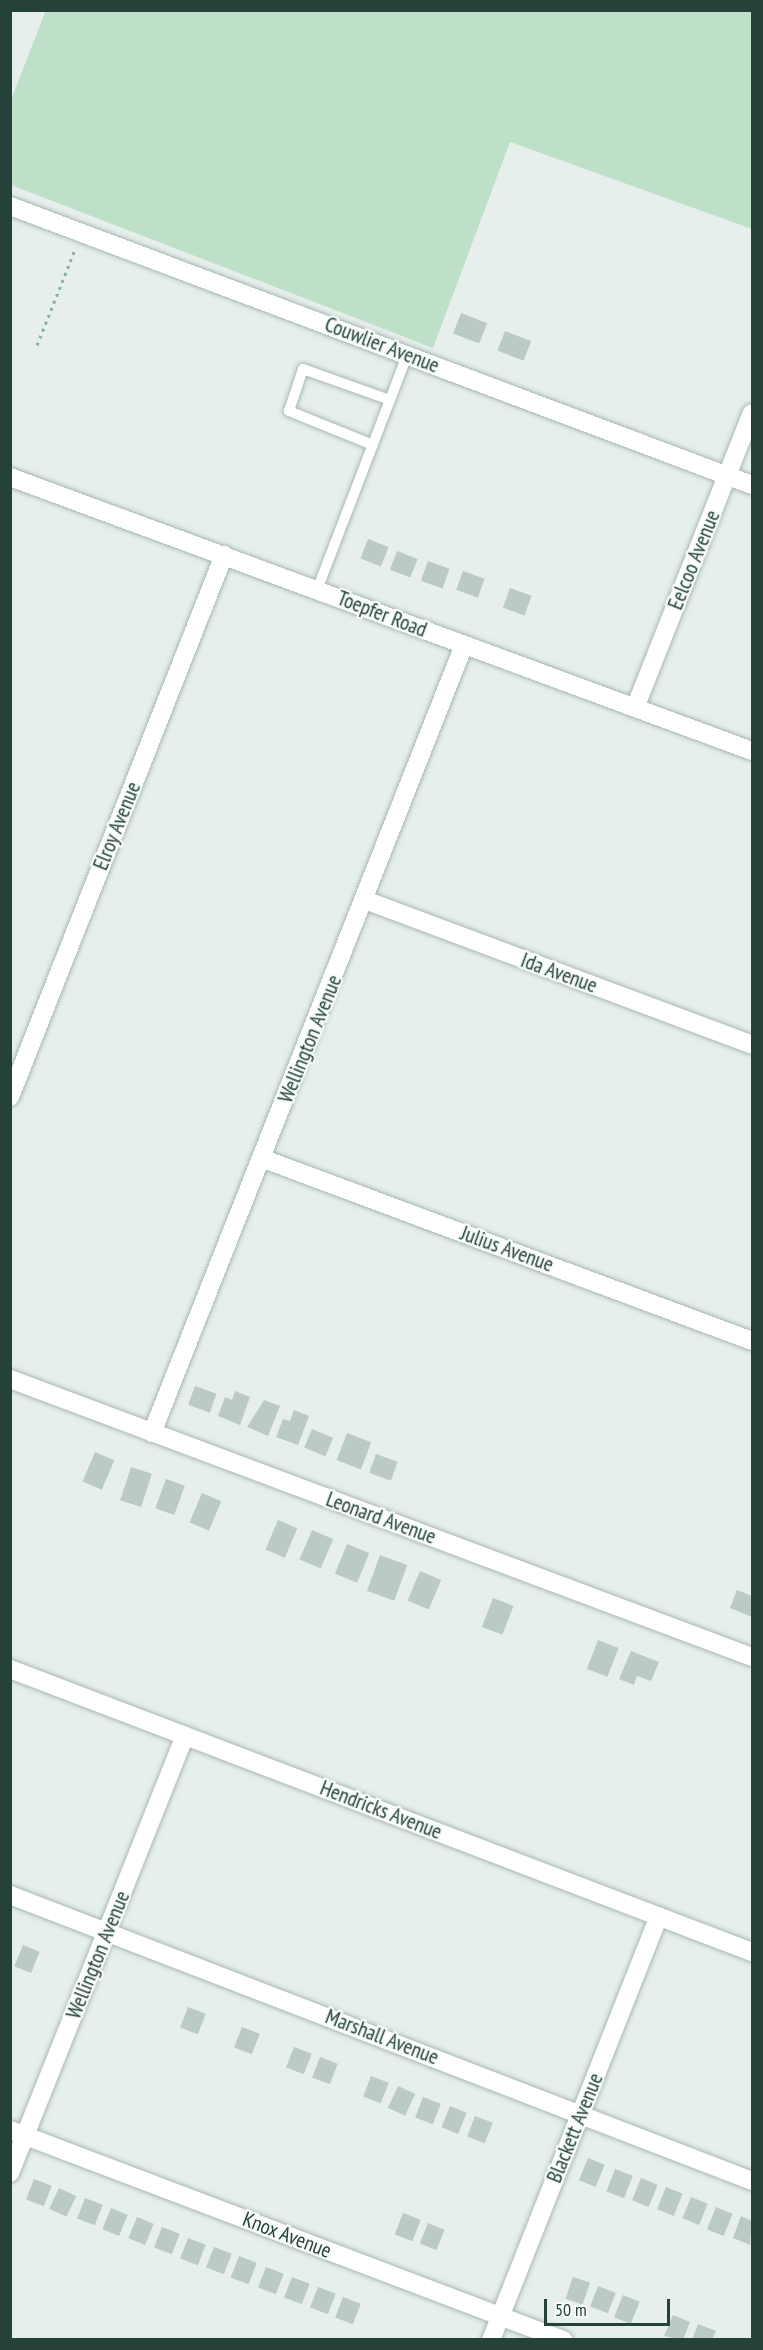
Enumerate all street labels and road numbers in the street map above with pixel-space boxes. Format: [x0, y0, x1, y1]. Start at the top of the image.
street label: Couwlier Avenue [321, 312, 443, 378]
street label: Eelcoo Avenue [663, 506, 725, 614]
street label: Toepfer Road [334, 585, 430, 643]
street label: Elroy Avenue [88, 778, 146, 874]
street label: Ida Avenue [517, 947, 601, 999]
street label: Wellington Avenue [273, 971, 347, 1107]
street label: Julius Avenue [457, 1221, 557, 1277]
street label: Leonard Avenue [322, 1486, 440, 1550]
street label: Hendricks Avenue [316, 1775, 446, 1845]
street label: Wellington Avenue [61, 1887, 135, 2023]
street label: Marshall Avenue [322, 2004, 442, 2070]
street label: Blackett Avenue [542, 2069, 608, 2187]
street label: Knox Avenue [239, 2206, 335, 2264]

